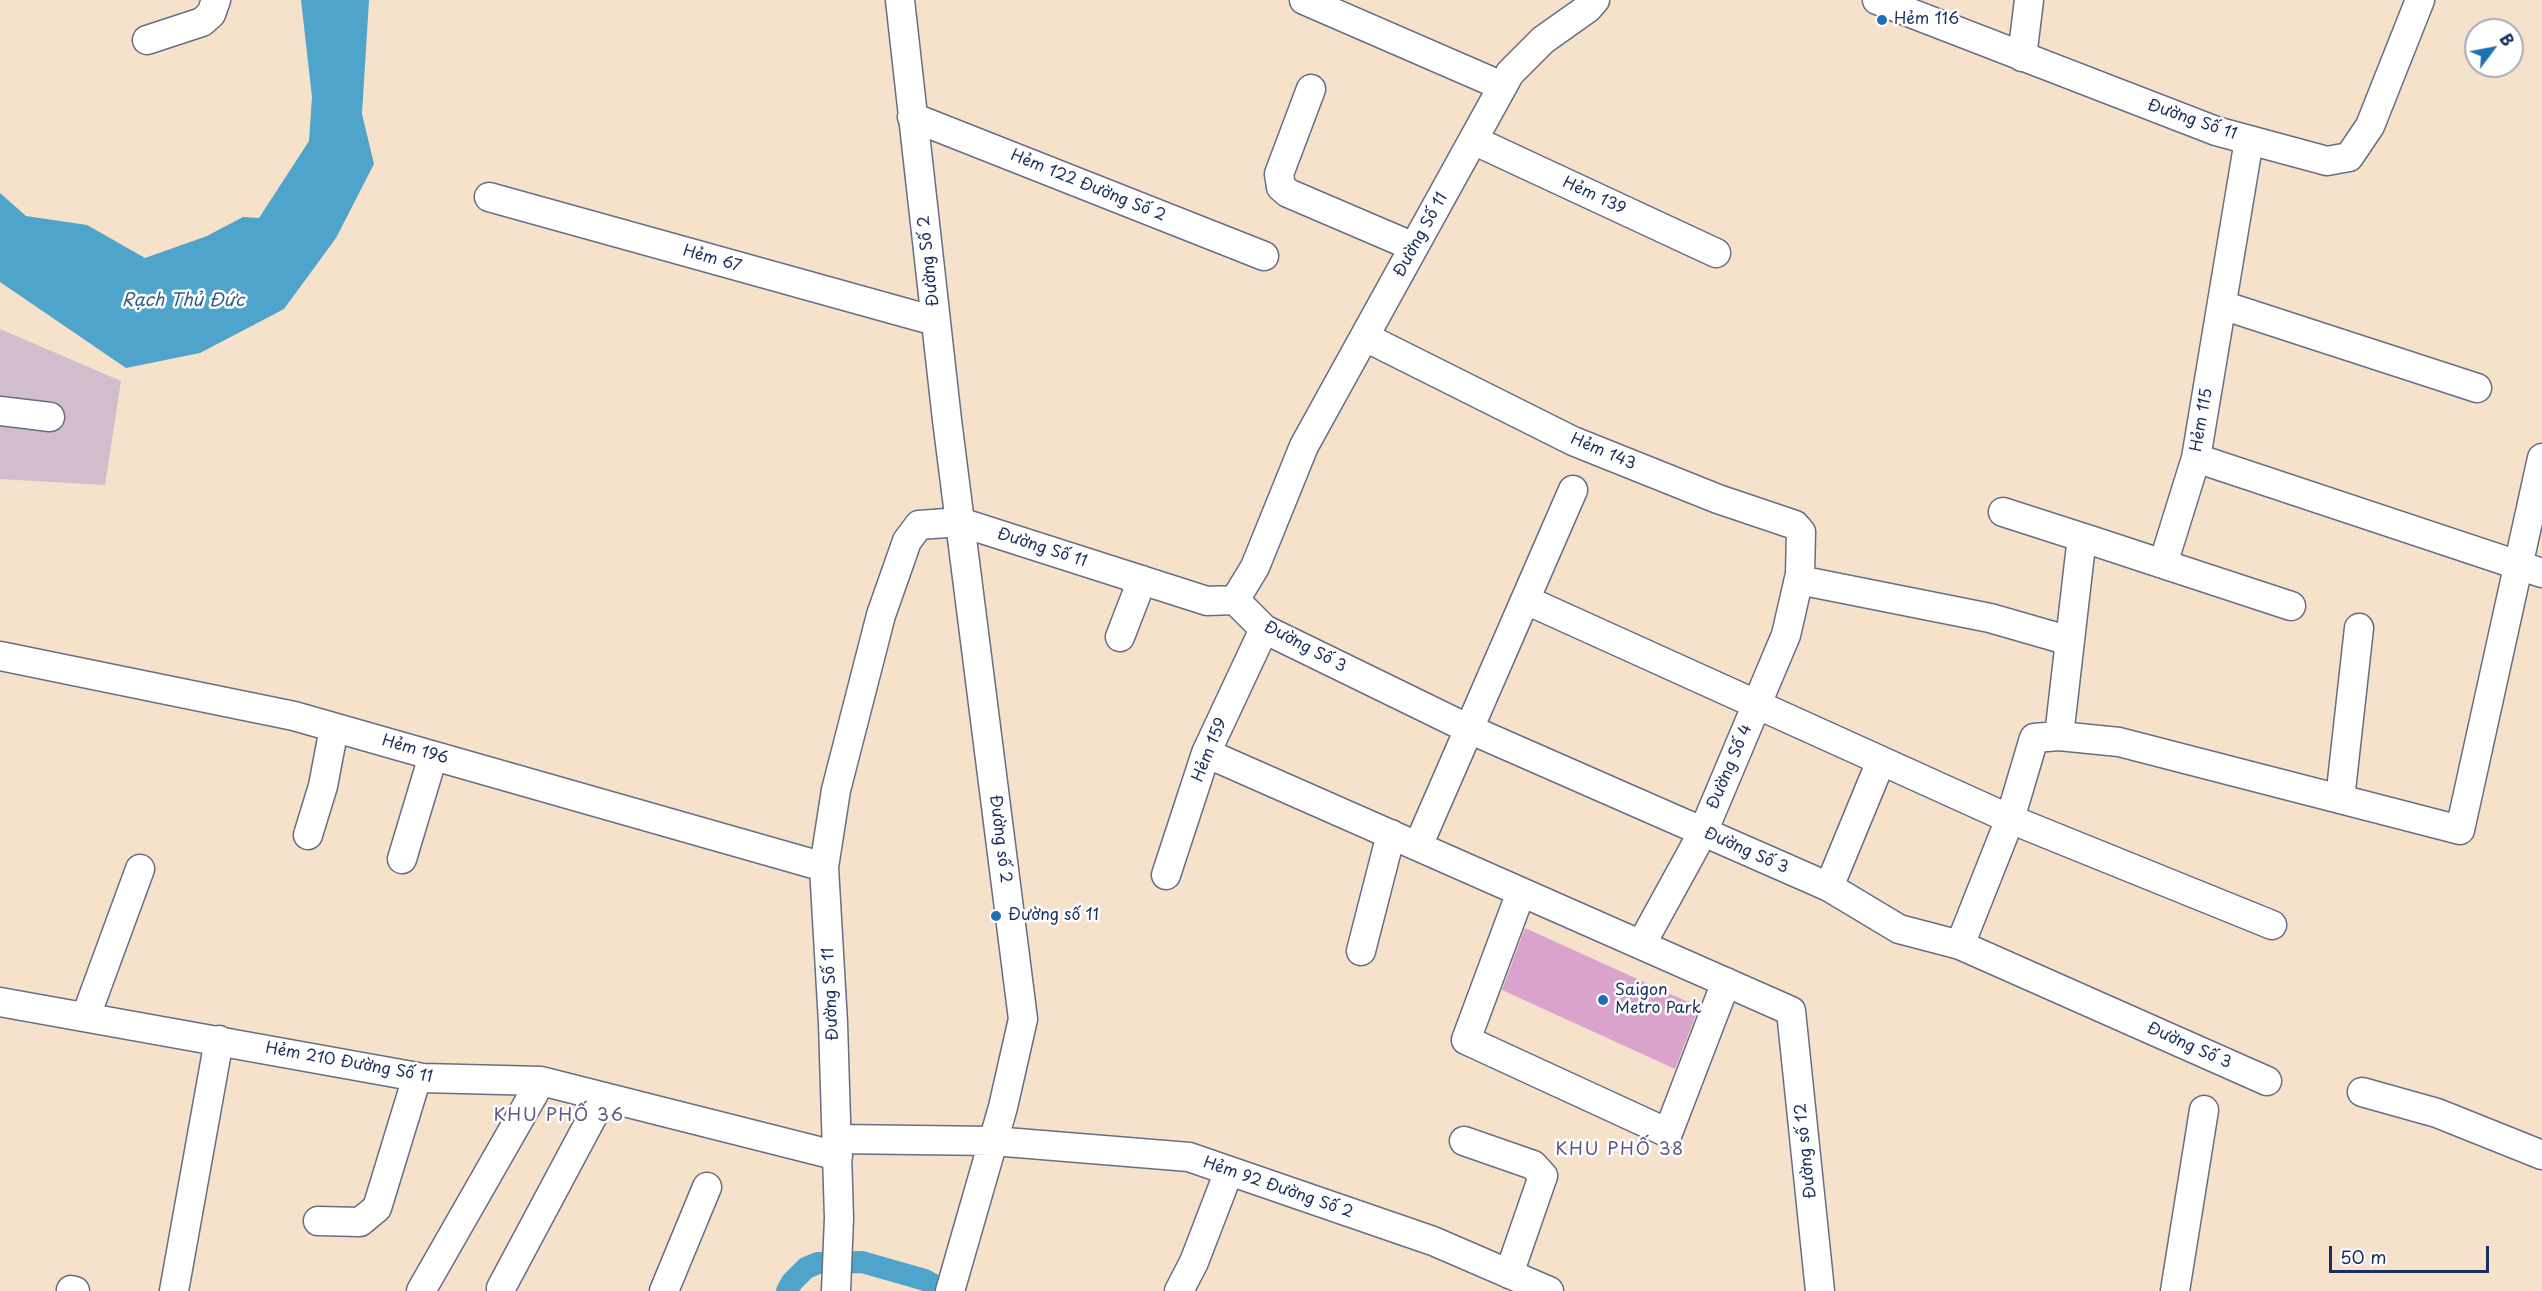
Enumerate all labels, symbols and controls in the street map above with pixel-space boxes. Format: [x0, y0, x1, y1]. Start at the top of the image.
place label: Hẻm 116 [1894, 10, 1959, 30]
marker: Hẻm 116 [1875, 13, 1889, 27]
north arrow [2464, 18, 2524, 78]
text: B [2494, 28, 2521, 51]
street label: Đường Số 11 [2145, 96, 2239, 144]
street label: Hẻm 122 Đường Số 2 [1008, 146, 1168, 226]
street label: Hẻm 139 [1559, 173, 1629, 219]
street label: Đường Số 11 [1390, 190, 1452, 280]
street label: Đường Số 2 [915, 215, 943, 307]
street label: Hẻm 67 [680, 241, 744, 277]
water label: Rạch Thủ Đức [122, 290, 244, 312]
street label: Hẻm 115 [2187, 387, 2217, 453]
street label: Hẻm 143 [1568, 430, 1638, 474]
street label: Đường Số 11 [995, 524, 1089, 572]
street label: Đường Số 3 [1261, 617, 1349, 677]
street label: Hẻm 159 [1188, 715, 1232, 785]
street label: Đường Số 4 [1703, 722, 1757, 812]
street label: Hẻm 196 [380, 731, 450, 769]
street label: Đường số 2 [985, 794, 1015, 884]
street label: Đường Số 3 [1701, 824, 1791, 878]
place label: Đường số 11 [1008, 906, 1099, 926]
marker: Đường số 11 [989, 909, 1003, 923]
street label: Đường Số 11 [819, 947, 843, 1041]
place label: Saigon Metro Park [1615, 981, 1701, 1019]
marker: Saigon Metro Park [1596, 993, 1610, 1007]
street label: Đường Số 3 [2144, 1019, 2234, 1073]
street label: Hẻm 210 Đường Số 11 [264, 1039, 434, 1087]
street label: Đường số 12 [1791, 1102, 1821, 1200]
district label: KHU PHỐ 36 [493, 1105, 625, 1127]
district label: KHU PHỐ 38 [1555, 1139, 1685, 1161]
street label: Hẻm 92 Đường Số 2 [1201, 1153, 1355, 1223]
scale bar [2332, 1234, 2492, 1272]
text: 50 m [2340, 1243, 2387, 1270]

